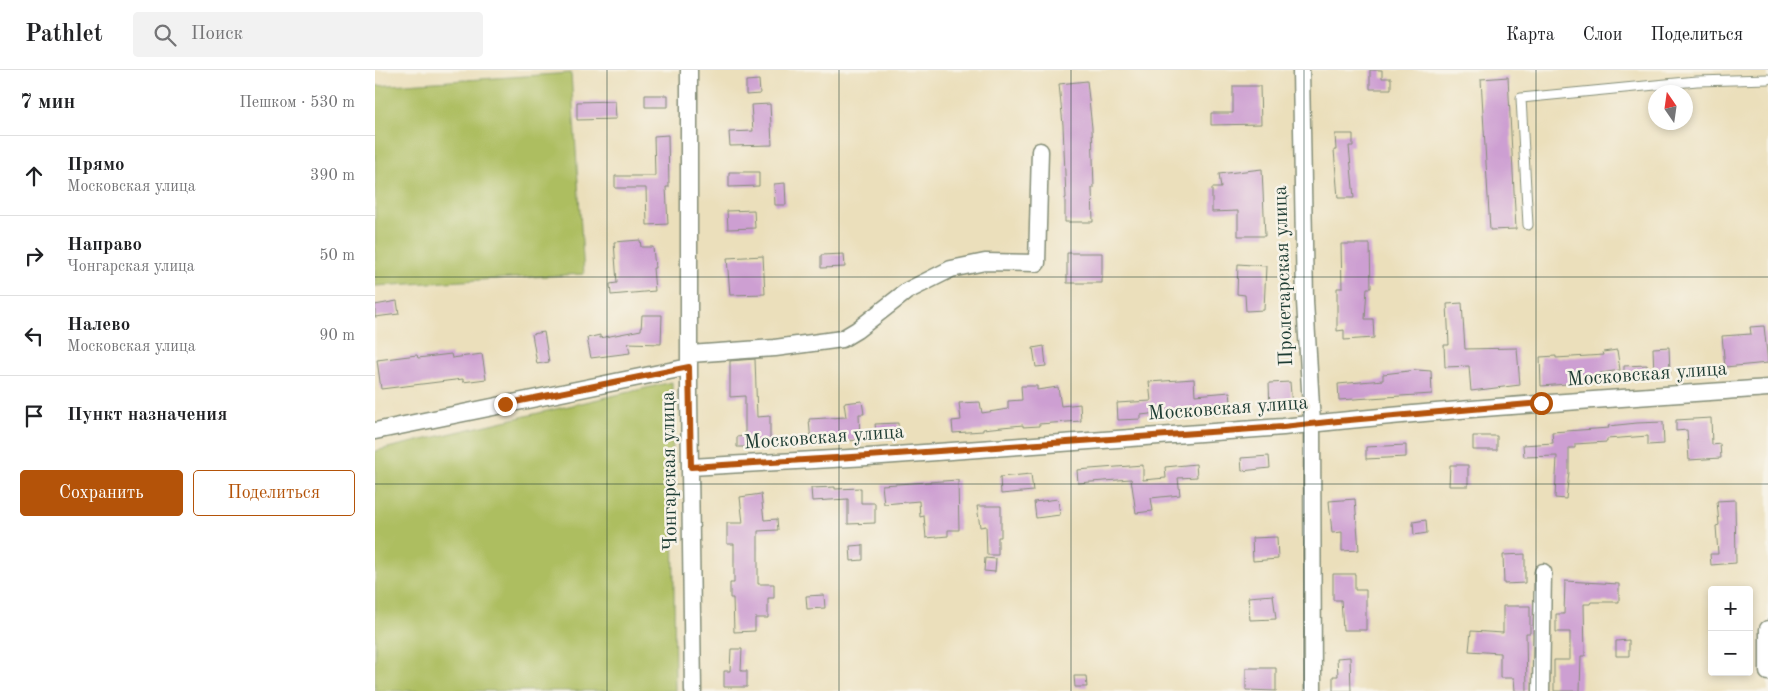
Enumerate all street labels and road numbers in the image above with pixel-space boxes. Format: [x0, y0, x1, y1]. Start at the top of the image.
street label: Пролетарская улица [1271, 185, 1297, 367]
street label: Московская улица [1566, 359, 1728, 391]
street label: Чонгарская улица [659, 391, 681, 551]
street label: Московская улица [1147, 393, 1309, 425]
street label: Московская улица [743, 422, 905, 454]

